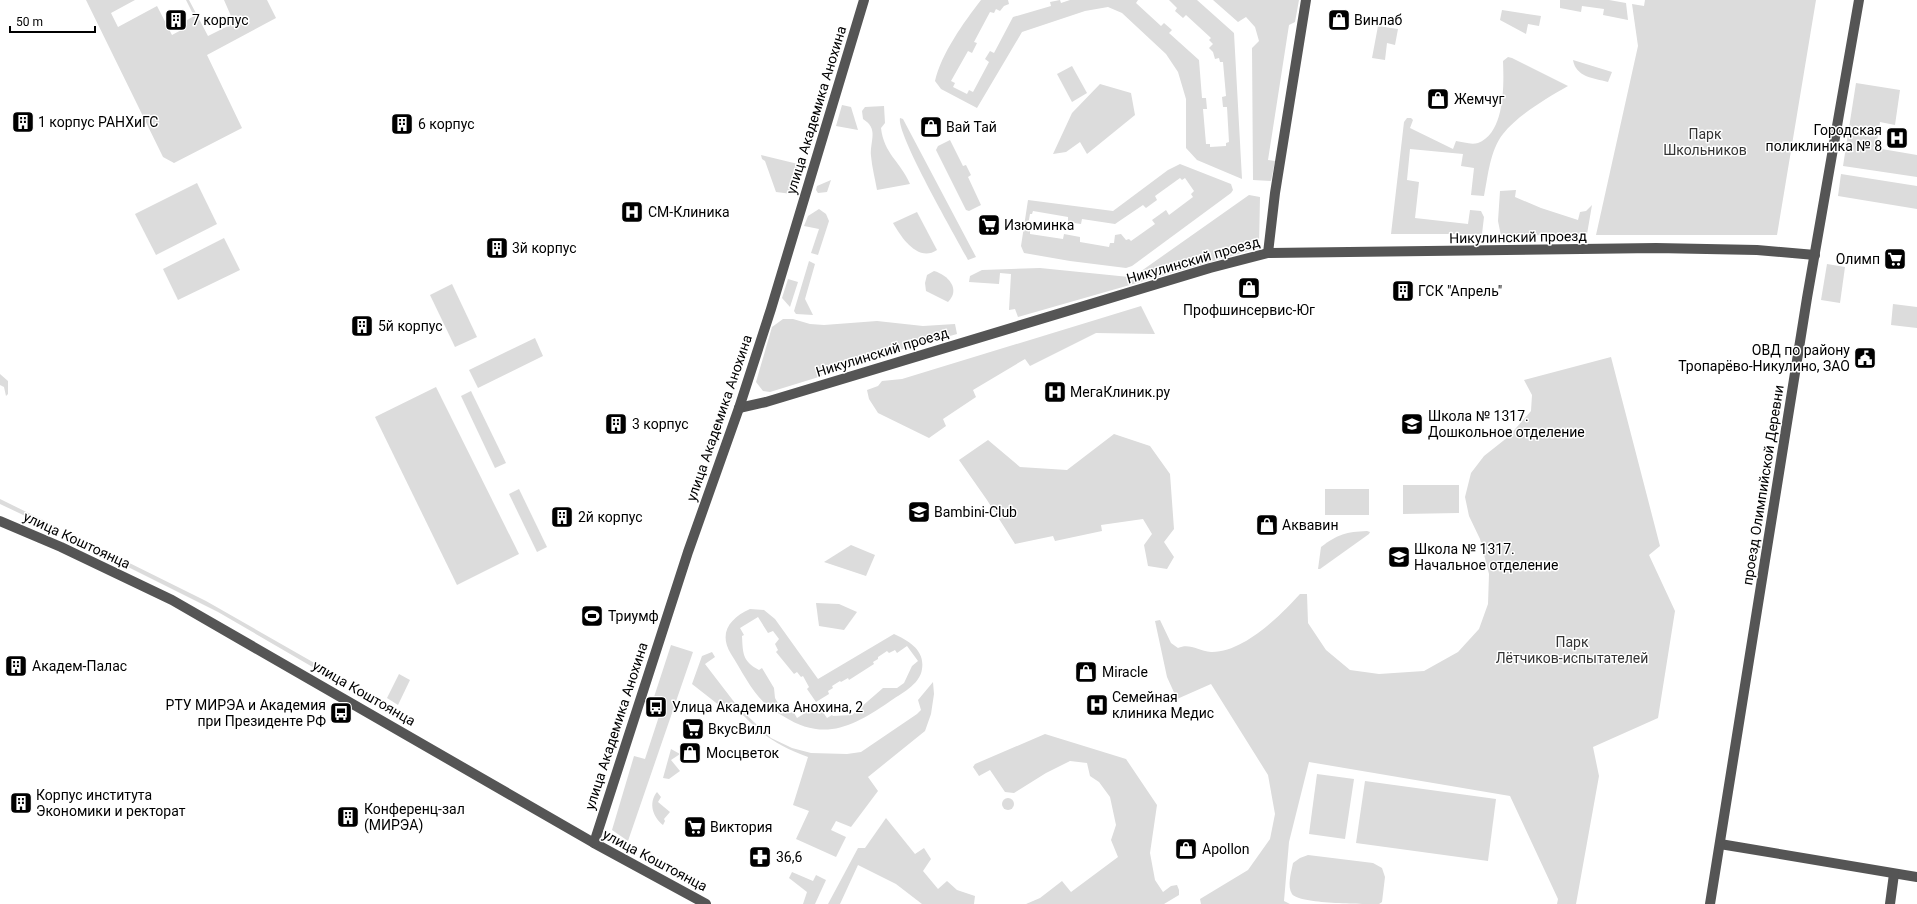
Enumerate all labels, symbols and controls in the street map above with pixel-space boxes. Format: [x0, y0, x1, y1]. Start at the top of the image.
building icon: 7 корпус [163, 7, 189, 33]
shop icon: Винлаб [1326, 7, 1352, 33]
scale bar [10, 8, 95, 34]
place label: 7 корпус [192, 12, 249, 28]
place label: Винлаб [1354, 12, 1403, 28]
text: 50 m [16, 15, 43, 29]
street label: улица Академика Анохина [783, 24, 849, 196]
shop icon: Жемчуг [1425, 86, 1451, 112]
place label: Жемчуг [1454, 91, 1505, 107]
building icon: 1 корпус РАНХиГС [10, 109, 36, 135]
building icon: 6 корпус [389, 111, 415, 137]
place label: 1 корпус РАНХиГС [38, 114, 158, 130]
shop icon: Вай Тай [918, 114, 944, 140]
place label: 6 корпус [418, 116, 475, 132]
place label: Вай Тай [946, 119, 997, 135]
place label: Городская поликлиника № 8 [1766, 122, 1882, 154]
hospital icon: Городская поликлиника № 8 [1884, 125, 1910, 151]
park label: Парк Школьников [1663, 126, 1747, 158]
hospital icon: СМ-Клиника [619, 199, 645, 225]
place label: СМ-Клиника [648, 204, 730, 220]
supermarket icon: Изюминка [976, 212, 1002, 238]
place label: Изюминка [1004, 217, 1074, 233]
street label: Никулинский проезд [1449, 228, 1588, 246]
street label: Никулинский проезд [1125, 233, 1262, 287]
building icon: 3й корпус [484, 235, 510, 261]
place label: 3й корпус [512, 240, 577, 256]
supermarket icon: Олимп [1882, 246, 1908, 272]
place label: Олимп [1836, 251, 1880, 267]
shop icon: Профшинсервис-Юг [1236, 275, 1262, 301]
building icon: ГСК "Апрель" [1390, 278, 1416, 304]
place label: ГСК "Апрель" [1418, 283, 1502, 299]
place label: Профшинсервис-Юг [1183, 302, 1315, 318]
building icon: 5й корпус [349, 313, 375, 339]
place label: 5й корпус [378, 318, 443, 334]
street label: Никулинский проезд [814, 324, 951, 380]
street label: улица Академика Анохина [683, 333, 755, 503]
place label: ОВД по району Тропарёво-Никулино, ЗАО [1678, 342, 1850, 374]
public building icon: ОВД по району Тропарёво-Никулино, ЗАО [1852, 345, 1878, 371]
hospital icon: МегаКлиник.ру [1042, 379, 1068, 405]
place label: МегаКлиник.ру [1070, 384, 1171, 400]
street label: проезд Олимпийской Деревни [1739, 384, 1787, 586]
place label: Школа № 1317. Дошкольное отделение [1428, 408, 1585, 440]
building icon: 3 корпус [603, 411, 629, 437]
school or university icon: Школа № 1317. Дошкольное отделение [1399, 411, 1425, 437]
place label: 3 корпус [632, 416, 689, 432]
school or university icon: Bambini-Club [906, 499, 932, 525]
building icon: 2й корпус [549, 504, 575, 530]
place label: Bambini-Club [934, 504, 1017, 520]
street label: улица Коштоянца [21, 508, 133, 572]
place label: 2й корпус [578, 509, 643, 525]
shop icon: Аквавин [1254, 512, 1280, 538]
place label: Аквавин [1282, 517, 1338, 533]
place label: Школа № 1317. Начальное отделение [1414, 541, 1558, 573]
school or university icon: Школа № 1317. Начальное отделение [1386, 544, 1412, 570]
sports icon: Триумф [579, 603, 605, 629]
place label: Триумф [608, 608, 659, 624]
park label: Парк Лётчиков-испытателей [1496, 634, 1648, 666]
street label: улица Академика Анохина [581, 640, 651, 812]
building icon: Академ-Палас [3, 653, 29, 679]
street label: улица Коштоянца [310, 657, 418, 729]
place label: Академ-Палас [32, 658, 127, 674]
shop icon: Miracle [1073, 659, 1099, 685]
place label: Miracle [1102, 664, 1148, 680]
place label: Семейная клиника Медис [1112, 689, 1214, 721]
hospital icon: Семейная клиника Медис [1084, 692, 1110, 718]
bus stop icon: Улица Академика Анохина, 2 [643, 694, 669, 720]
place label: РТУ МИРЭА и Академия при Президенте РФ [166, 697, 326, 729]
place label: Улица Академика Анохина, 2 [672, 699, 863, 715]
bus stop icon: РТУ МИРЭА и Академия при Президенте РФ [328, 700, 354, 726]
supermarket icon: ВкусВилл [680, 716, 706, 742]
place label: ВкусВилл [708, 721, 771, 737]
shop icon: Мосцветок [677, 740, 703, 766]
place label: Мосцветок [706, 745, 780, 761]
place label: Корпус института Экономики и ректорат [36, 787, 186, 819]
building icon: Корпус института Экономики и ректорат [8, 790, 34, 816]
place label: Конференц-зал (МИРЭА) [364, 801, 465, 834]
building icon: Конференц-зал (МИРЭА) [335, 804, 361, 830]
supermarket icon: Виктория [682, 814, 708, 840]
place label: Виктория [710, 819, 772, 835]
street label: улица Коштоянца [600, 826, 710, 894]
shop icon: Apollon [1173, 836, 1199, 862]
place label: Apollon [1202, 841, 1250, 857]
pharmacy icon: 36,6 [747, 844, 773, 870]
place label: 36,6 [776, 849, 802, 865]

